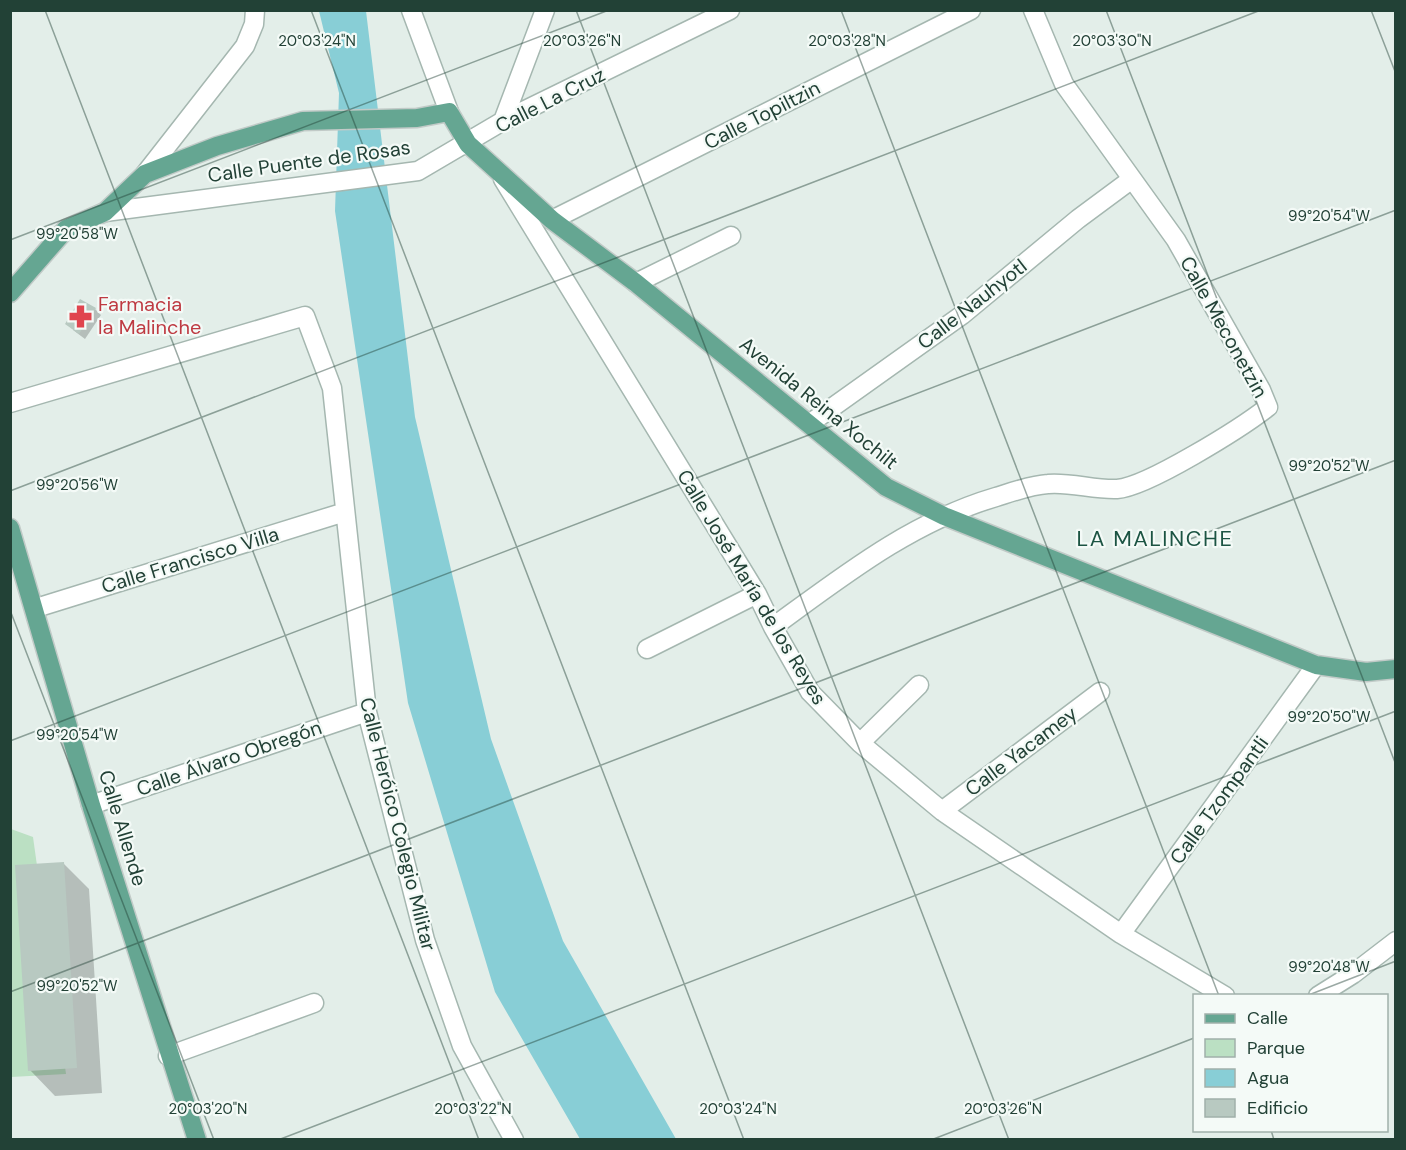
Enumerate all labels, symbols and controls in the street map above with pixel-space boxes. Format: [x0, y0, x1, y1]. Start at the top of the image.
text: 20°03'24"N [278, 31, 356, 51]
text: 20°03'26"N [543, 31, 621, 51]
text: 20°03'28"N [808, 31, 886, 51]
text: 20°03'30"N [1072, 31, 1152, 51]
street label: Calle La Cruz [491, 61, 609, 139]
street label: Calle Topiltzin [699, 75, 825, 155]
street label: Calle Puente de Rosas [206, 134, 412, 188]
text: 99°20'54"W [1288, 206, 1370, 226]
text: 99°20'58"W [36, 224, 118, 244]
street label: Calle Meconetzin [1174, 252, 1274, 402]
street label: Calle Nauhyotl [912, 253, 1032, 355]
place label: Farmacia la Malinche [98, 291, 201, 340]
pharmacy icon: Farmacia la Malinche [67, 303, 93, 329]
street label: Avenida Reina Xochilt [734, 331, 904, 475]
text: 99°20'52"W [1288, 456, 1370, 476]
street label: Calle José María de los Reyes [671, 465, 833, 709]
text: 99°20'56"W [36, 475, 119, 495]
street label: Calle Francisco Villa [98, 521, 282, 599]
district label: LA MALINCHE [1077, 524, 1233, 553]
street label: Calle Heróico Colegio Militar [354, 695, 442, 953]
street label: Calle Yacamey [960, 700, 1082, 802]
text: 99°20'50"W [1288, 707, 1371, 727]
street label: Calle Álvaro Obregón [133, 714, 325, 802]
text: 99°20'54"W [36, 725, 118, 745]
street label: Calle Tzompantli [1164, 731, 1274, 869]
street label: Calle Allende [93, 767, 153, 889]
text: 99°20'48"W [1288, 957, 1370, 977]
text: 99°20'52"W [36, 976, 118, 996]
legend [1193, 994, 1388, 1132]
text: Calle [1247, 1006, 1288, 1030]
text: Parque [1247, 1036, 1305, 1060]
text: Agua [1247, 1066, 1289, 1090]
text: Edificio [1247, 1096, 1308, 1120]
text: 20°03'20"N [169, 1099, 247, 1119]
text: 20°03'22"N [434, 1099, 512, 1119]
text: 20°03'24"N [699, 1099, 777, 1119]
text: 20°03'26"N [964, 1099, 1042, 1119]

